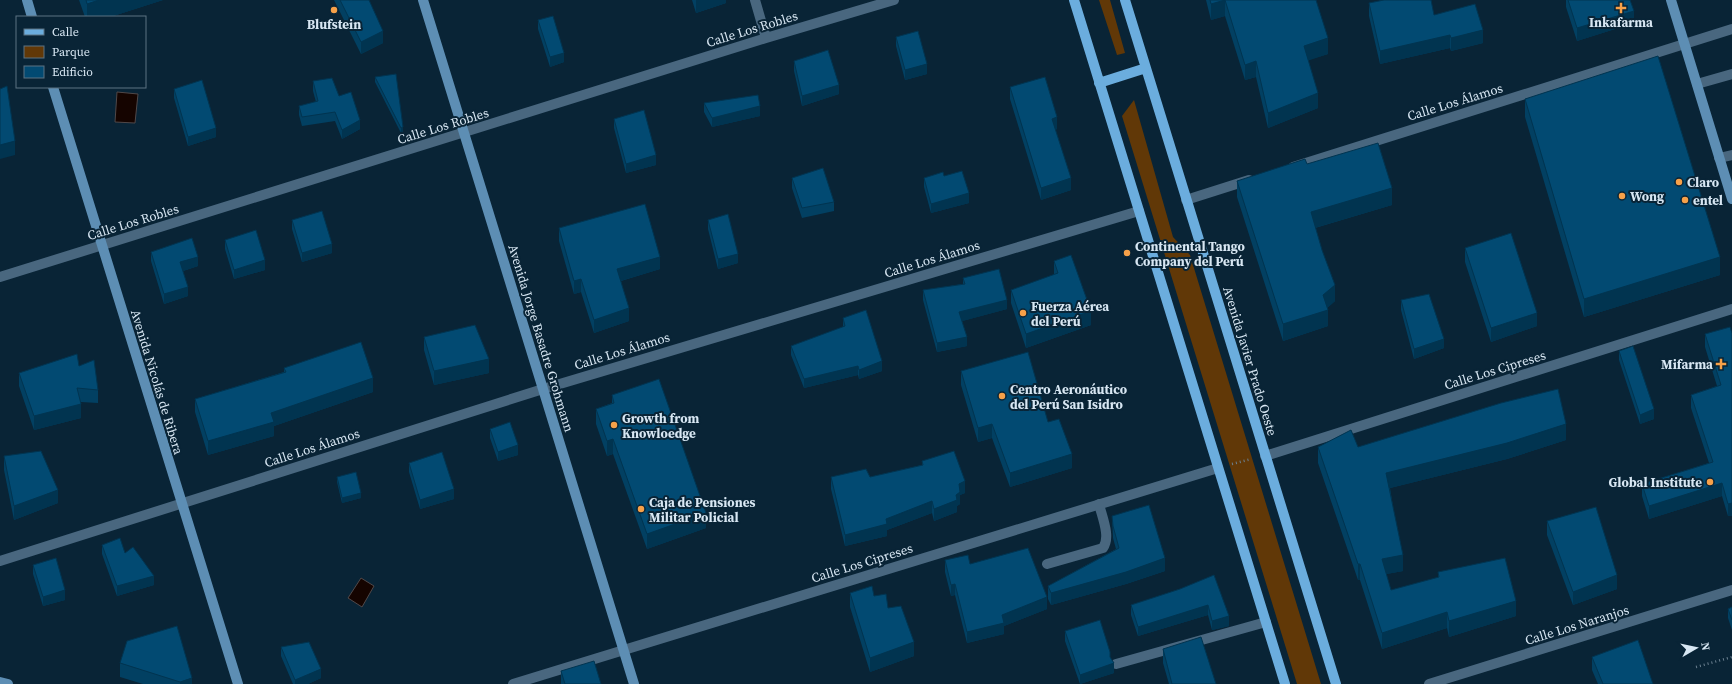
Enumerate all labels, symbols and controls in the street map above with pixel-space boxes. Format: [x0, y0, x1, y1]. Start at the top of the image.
marker: Inkafarma [1616, 3, 1626, 13]
marker: Blufstein [329, 5, 339, 15]
street label: Calle Los Robles [704, 7, 800, 51]
place label: Inkafarma [1589, 14, 1653, 31]
legend [16, 16, 146, 88]
place label: Blufstein [307, 16, 361, 33]
text: Calle [52, 24, 79, 40]
text: Parque [52, 44, 90, 60]
text: Edificio [52, 64, 93, 80]
street label: Calle Los Álamos [1405, 79, 1505, 125]
street label: Calle Los Robles [395, 104, 491, 148]
place label: Claro [1687, 174, 1719, 191]
marker: Claro [1674, 177, 1684, 187]
place label: Wong [1630, 188, 1664, 205]
marker: Wong [1617, 191, 1627, 201]
place label: entel [1693, 192, 1723, 209]
marker: entel [1680, 195, 1690, 205]
street label: Calle Los Robles [85, 200, 181, 244]
street label: Calle Los Álamos [882, 236, 982, 282]
place label: Continental Tango Company del Perú [1135, 238, 1245, 270]
street label: Avenida Jorge Basadre Grohmann [504, 242, 578, 434]
marker: Continental Tango Company del Perú [1122, 248, 1132, 258]
street label: Avenida Javier Prado Oeste [1219, 284, 1281, 438]
place label: Fuerza Aérea del Perú [1031, 298, 1109, 330]
street label: Avenida Nicolás de Ribera [127, 307, 187, 457]
marker: Fuerza Aérea del Perú [1018, 308, 1028, 318]
street label: Calle Los Álamos [572, 328, 672, 374]
street label: Calle Los Cipreses [1442, 346, 1548, 394]
place label: Mifarma [1661, 356, 1713, 373]
marker: Mifarma [1716, 359, 1726, 369]
place label: Centro Aeronáutico del Perú San Isidro [1010, 381, 1127, 413]
marker: Centro Aeronáutico del Perú San Isidro [997, 391, 1007, 401]
place label: Growth from Knowloedge [622, 410, 699, 442]
marker: Growth from Knowloedge [609, 420, 619, 430]
street label: Calle Los Álamos [262, 424, 362, 471]
place label: Global Institute [1609, 474, 1702, 491]
marker: Global Institute [1705, 477, 1715, 487]
place label: Caja de Pensiones Militar Policial [649, 494, 755, 526]
marker: Caja de Pensiones Militar Policial [636, 504, 646, 514]
street label: Calle Los Cipreses [809, 539, 915, 587]
street label: Calle Los Naranjos [1523, 601, 1631, 649]
north arrow [1676, 628, 1716, 668]
text: N [1697, 641, 1713, 652]

